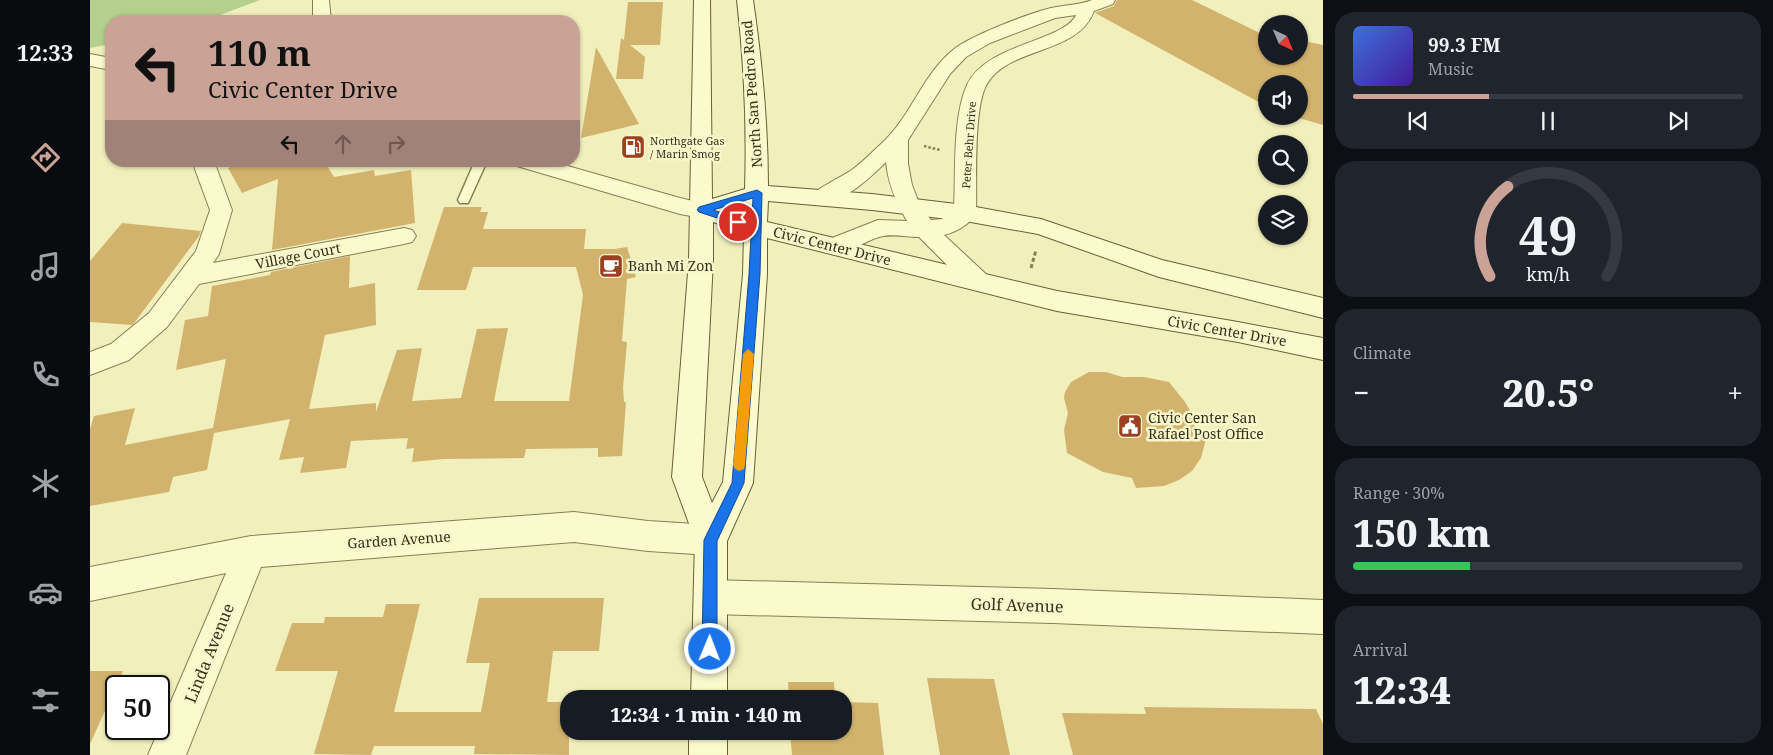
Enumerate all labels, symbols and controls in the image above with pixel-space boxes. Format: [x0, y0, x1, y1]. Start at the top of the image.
north arrow [1258, 15, 1308, 65]
map controls [1258, 15, 1308, 245]
street label: North San Pedro Road [737, 19, 766, 168]
text: 110 m [208, 29, 311, 76]
text: 99.3 FM [1428, 32, 1501, 58]
icon: left [125, 35, 190, 100]
text: 12:33 [17, 37, 73, 67]
text: Music [1428, 58, 1473, 80]
text: Civic Center Drive [208, 74, 398, 104]
button: sound [1258, 75, 1308, 125]
street label: Peter Behr Drive [958, 101, 979, 189]
icon: previous [1404, 107, 1432, 135]
icon: pause [1534, 107, 1562, 135]
icon: next [1664, 107, 1692, 135]
icon: left [276, 130, 304, 158]
icon: ahead [329, 130, 357, 158]
icon: right [382, 130, 410, 158]
place label: Northgate Gas / Marin Smog [650, 133, 725, 161]
fuel station icon: Northgate Gas / Marin Smog [620, 134, 646, 160]
button: search [1258, 135, 1308, 185]
icon: directions [28, 140, 63, 175]
button: layers [1258, 195, 1308, 245]
text: 49 [1519, 199, 1577, 270]
pin [717, 201, 759, 243]
icon: arrive [724, 208, 752, 236]
street label: Civic Center Drive [771, 222, 893, 269]
street label: Village Court [254, 238, 342, 273]
icon: music [28, 249, 63, 284]
cafe icon: Banh Mi Zon [598, 253, 624, 279]
place label: Banh Mi Zon [628, 256, 713, 275]
text: km/h [1526, 262, 1570, 286]
street label: Civic Center Drive [1166, 311, 1288, 350]
text: Climate [1353, 342, 1411, 364]
icon: phone [28, 357, 63, 392]
text: 20.5° [1502, 366, 1594, 418]
text: − [1353, 373, 1369, 411]
text: + [1727, 373, 1743, 411]
place label: Civic Center San Rafael Post Office [1148, 408, 1264, 443]
public building icon: Civic Center San Rafael Post Office [1117, 413, 1143, 439]
icon: climate [28, 466, 63, 501]
text: Range · 30% [1353, 482, 1445, 504]
text: 150 km [1353, 506, 1491, 558]
street label: Garden Avenue [347, 526, 451, 553]
icon: car [28, 575, 63, 610]
street label: Golf Avenue [970, 592, 1064, 618]
street label: Linda Avenue [179, 600, 239, 706]
position arrow [683, 622, 735, 674]
text: Arrival [1353, 639, 1408, 661]
text: 12:34 [1353, 663, 1451, 715]
speed limit sign: 50 [105, 675, 170, 740]
icon: filters [28, 683, 63, 718]
text: 12:34 · 1 min · 140 m [610, 702, 802, 728]

